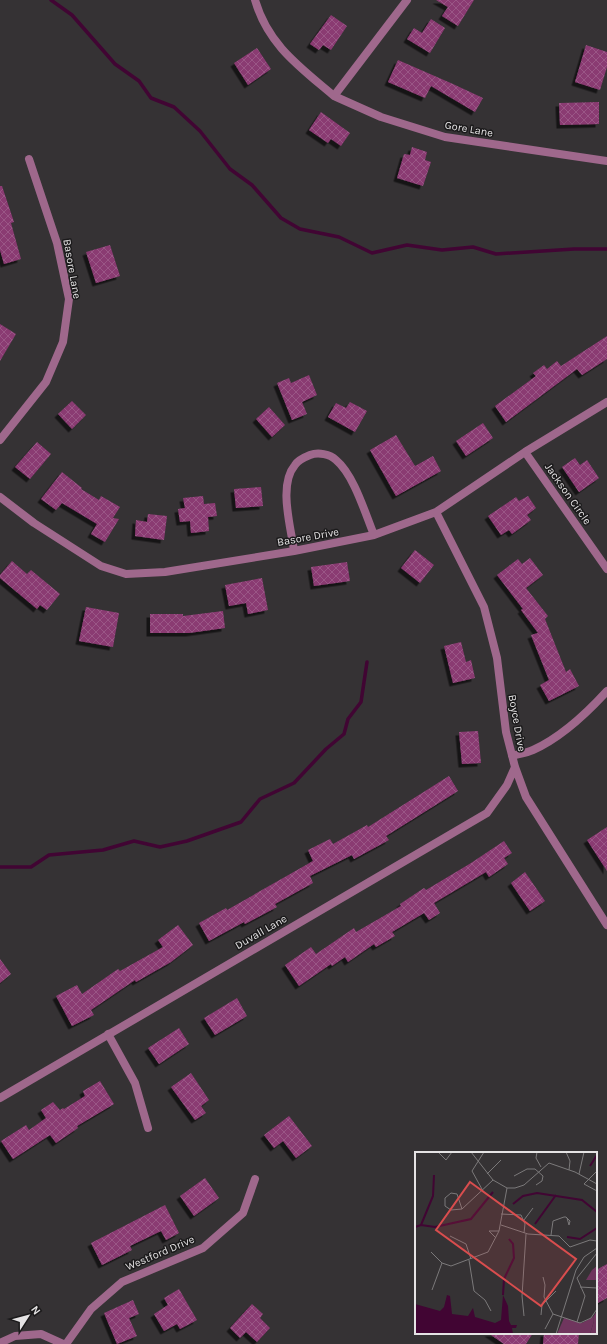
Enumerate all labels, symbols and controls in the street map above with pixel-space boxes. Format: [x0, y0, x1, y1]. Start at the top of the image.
street label: Gore Lane [444, 118, 495, 140]
street label: Basore Lane [60, 238, 84, 300]
street label: Jackson Circle [542, 461, 594, 527]
street label: Basore Drive [276, 525, 340, 549]
street label: Boyce Drive [506, 694, 528, 753]
street label: Duvall Lane [233, 912, 290, 952]
inset map [415, 1152, 597, 1334]
street label: Westford Drive [124, 1232, 197, 1273]
north arrow [8, 1296, 48, 1336]
text: N [28, 1303, 43, 1317]

